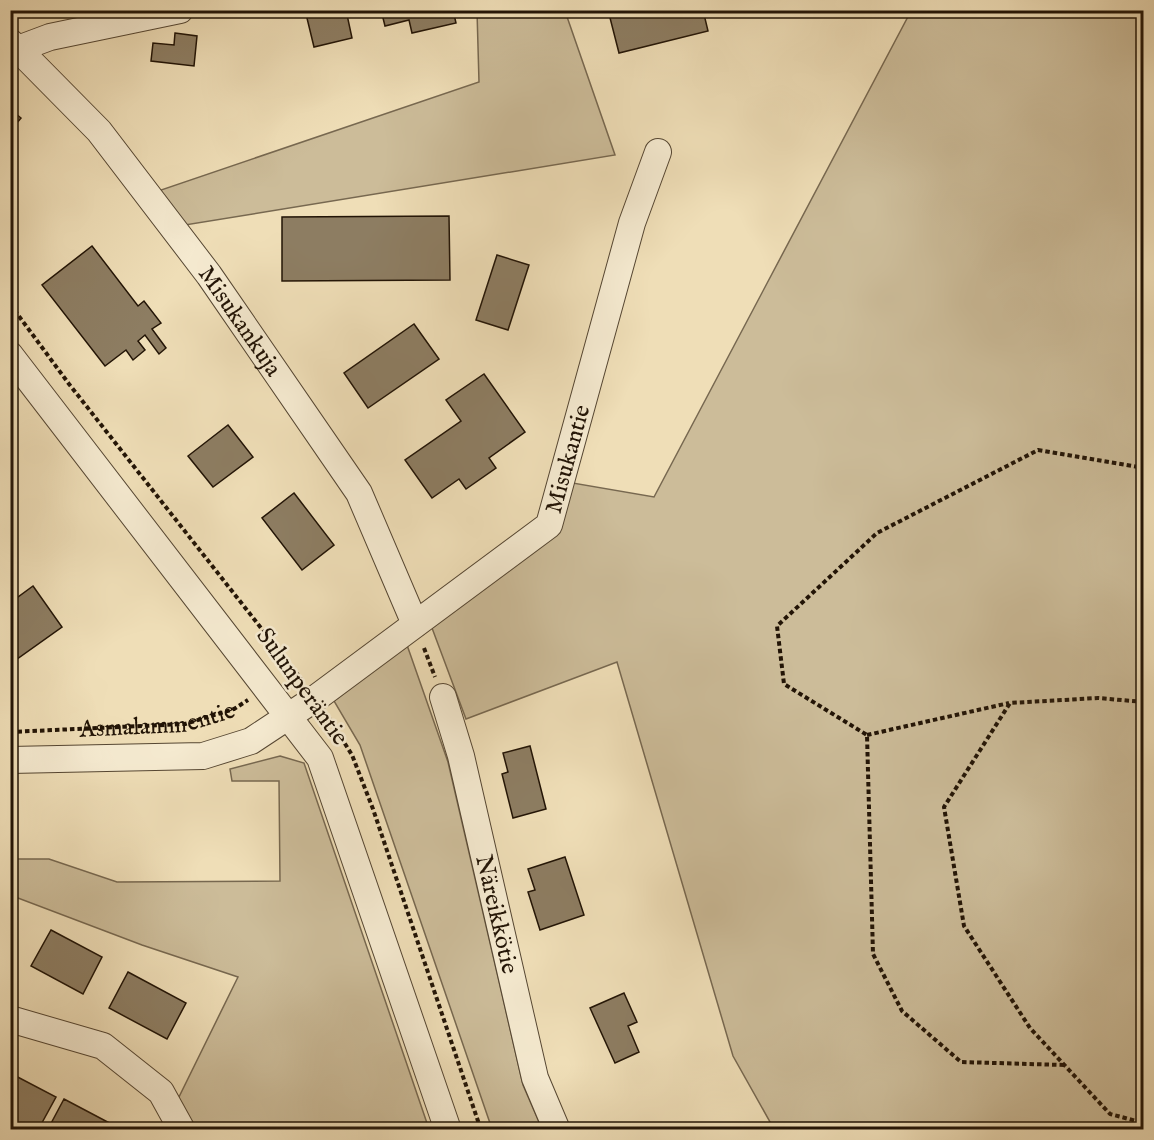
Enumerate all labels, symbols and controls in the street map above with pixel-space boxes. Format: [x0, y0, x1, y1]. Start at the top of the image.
street label: Misukankuja [190, 260, 288, 383]
street label: Misukantie [539, 401, 598, 517]
street label: Sulunperäntie [249, 622, 355, 752]
street label: Asmalammentie [78, 696, 239, 746]
street label: Näreikkötie [467, 852, 525, 977]

